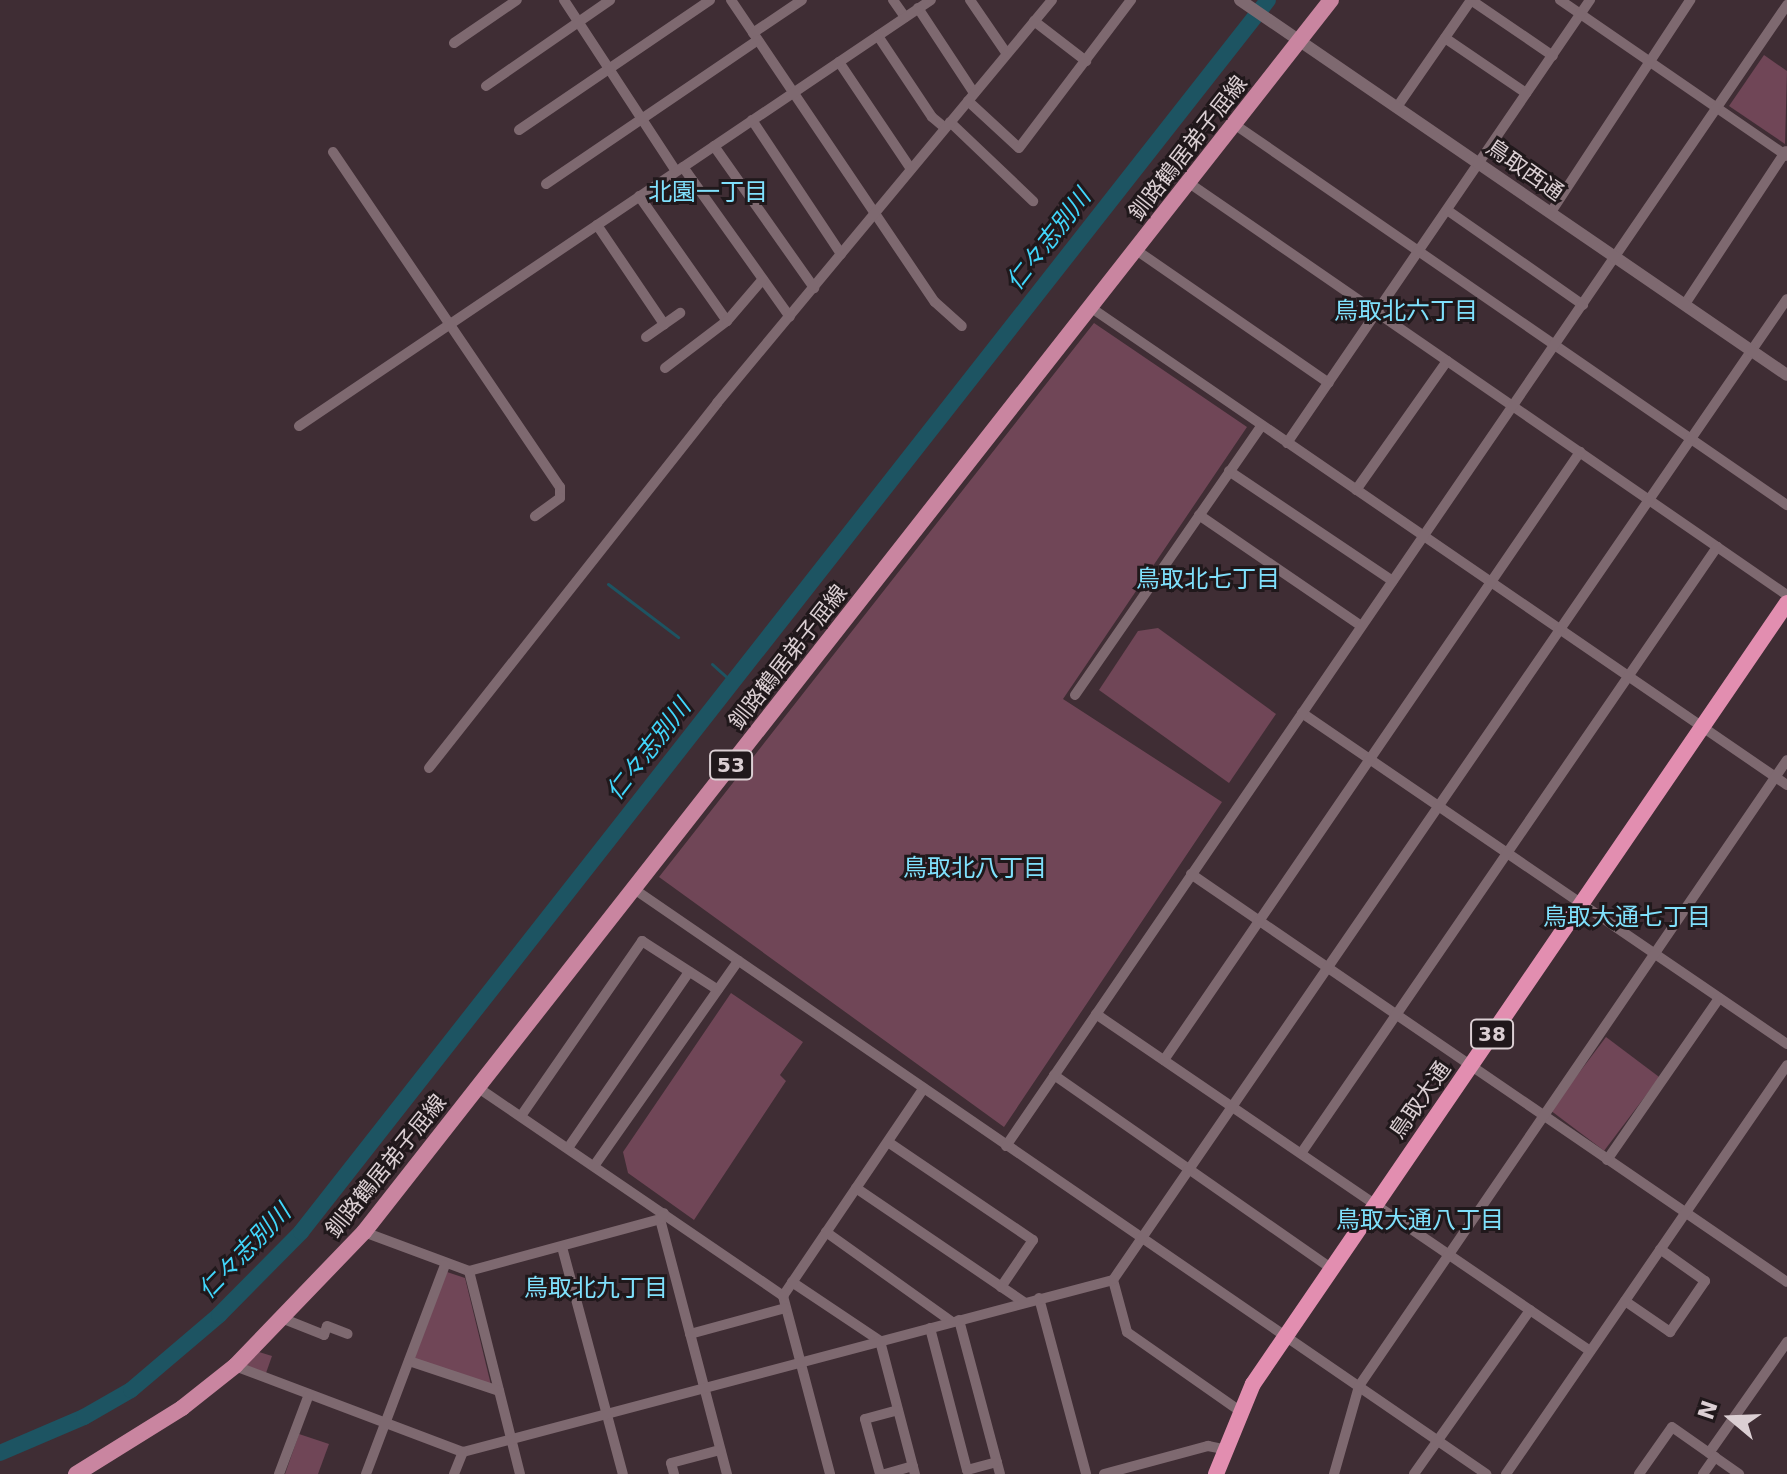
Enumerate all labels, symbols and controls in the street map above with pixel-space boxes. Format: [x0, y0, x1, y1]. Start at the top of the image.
street label: 釧路鶴居弟子屈線 [1123, 71, 1253, 225]
street label: 鳥取西通 [1481, 134, 1569, 206]
district label: 北園一丁目 [648, 179, 768, 207]
water label: 仁々志別川 [1001, 184, 1097, 296]
district label: 鳥取北六丁目 [1334, 298, 1478, 326]
district label: 鳥取北七丁目 [1136, 566, 1280, 594]
street label: 釧路鶴居弟子屈線 [723, 580, 853, 734]
water label: 仁々志別川 [601, 694, 697, 806]
road number: 53 [709, 749, 753, 781]
district label: 鳥取北八丁目 [903, 855, 1047, 883]
district label: 鳥取大通七丁目 [1543, 904, 1711, 932]
road number: 38 [1470, 1018, 1514, 1050]
street label: 鳥取大通 [1384, 1056, 1456, 1144]
street label: 釧路鶴居弟子屈線 [320, 1089, 452, 1243]
water label: 仁々志別川 [193, 1199, 297, 1305]
district label: 鳥取大通八丁目 [1336, 1207, 1504, 1235]
district label: 鳥取北九丁目 [524, 1275, 668, 1303]
north arrow [1691, 1378, 1771, 1458]
text: N [1693, 1397, 1723, 1423]

